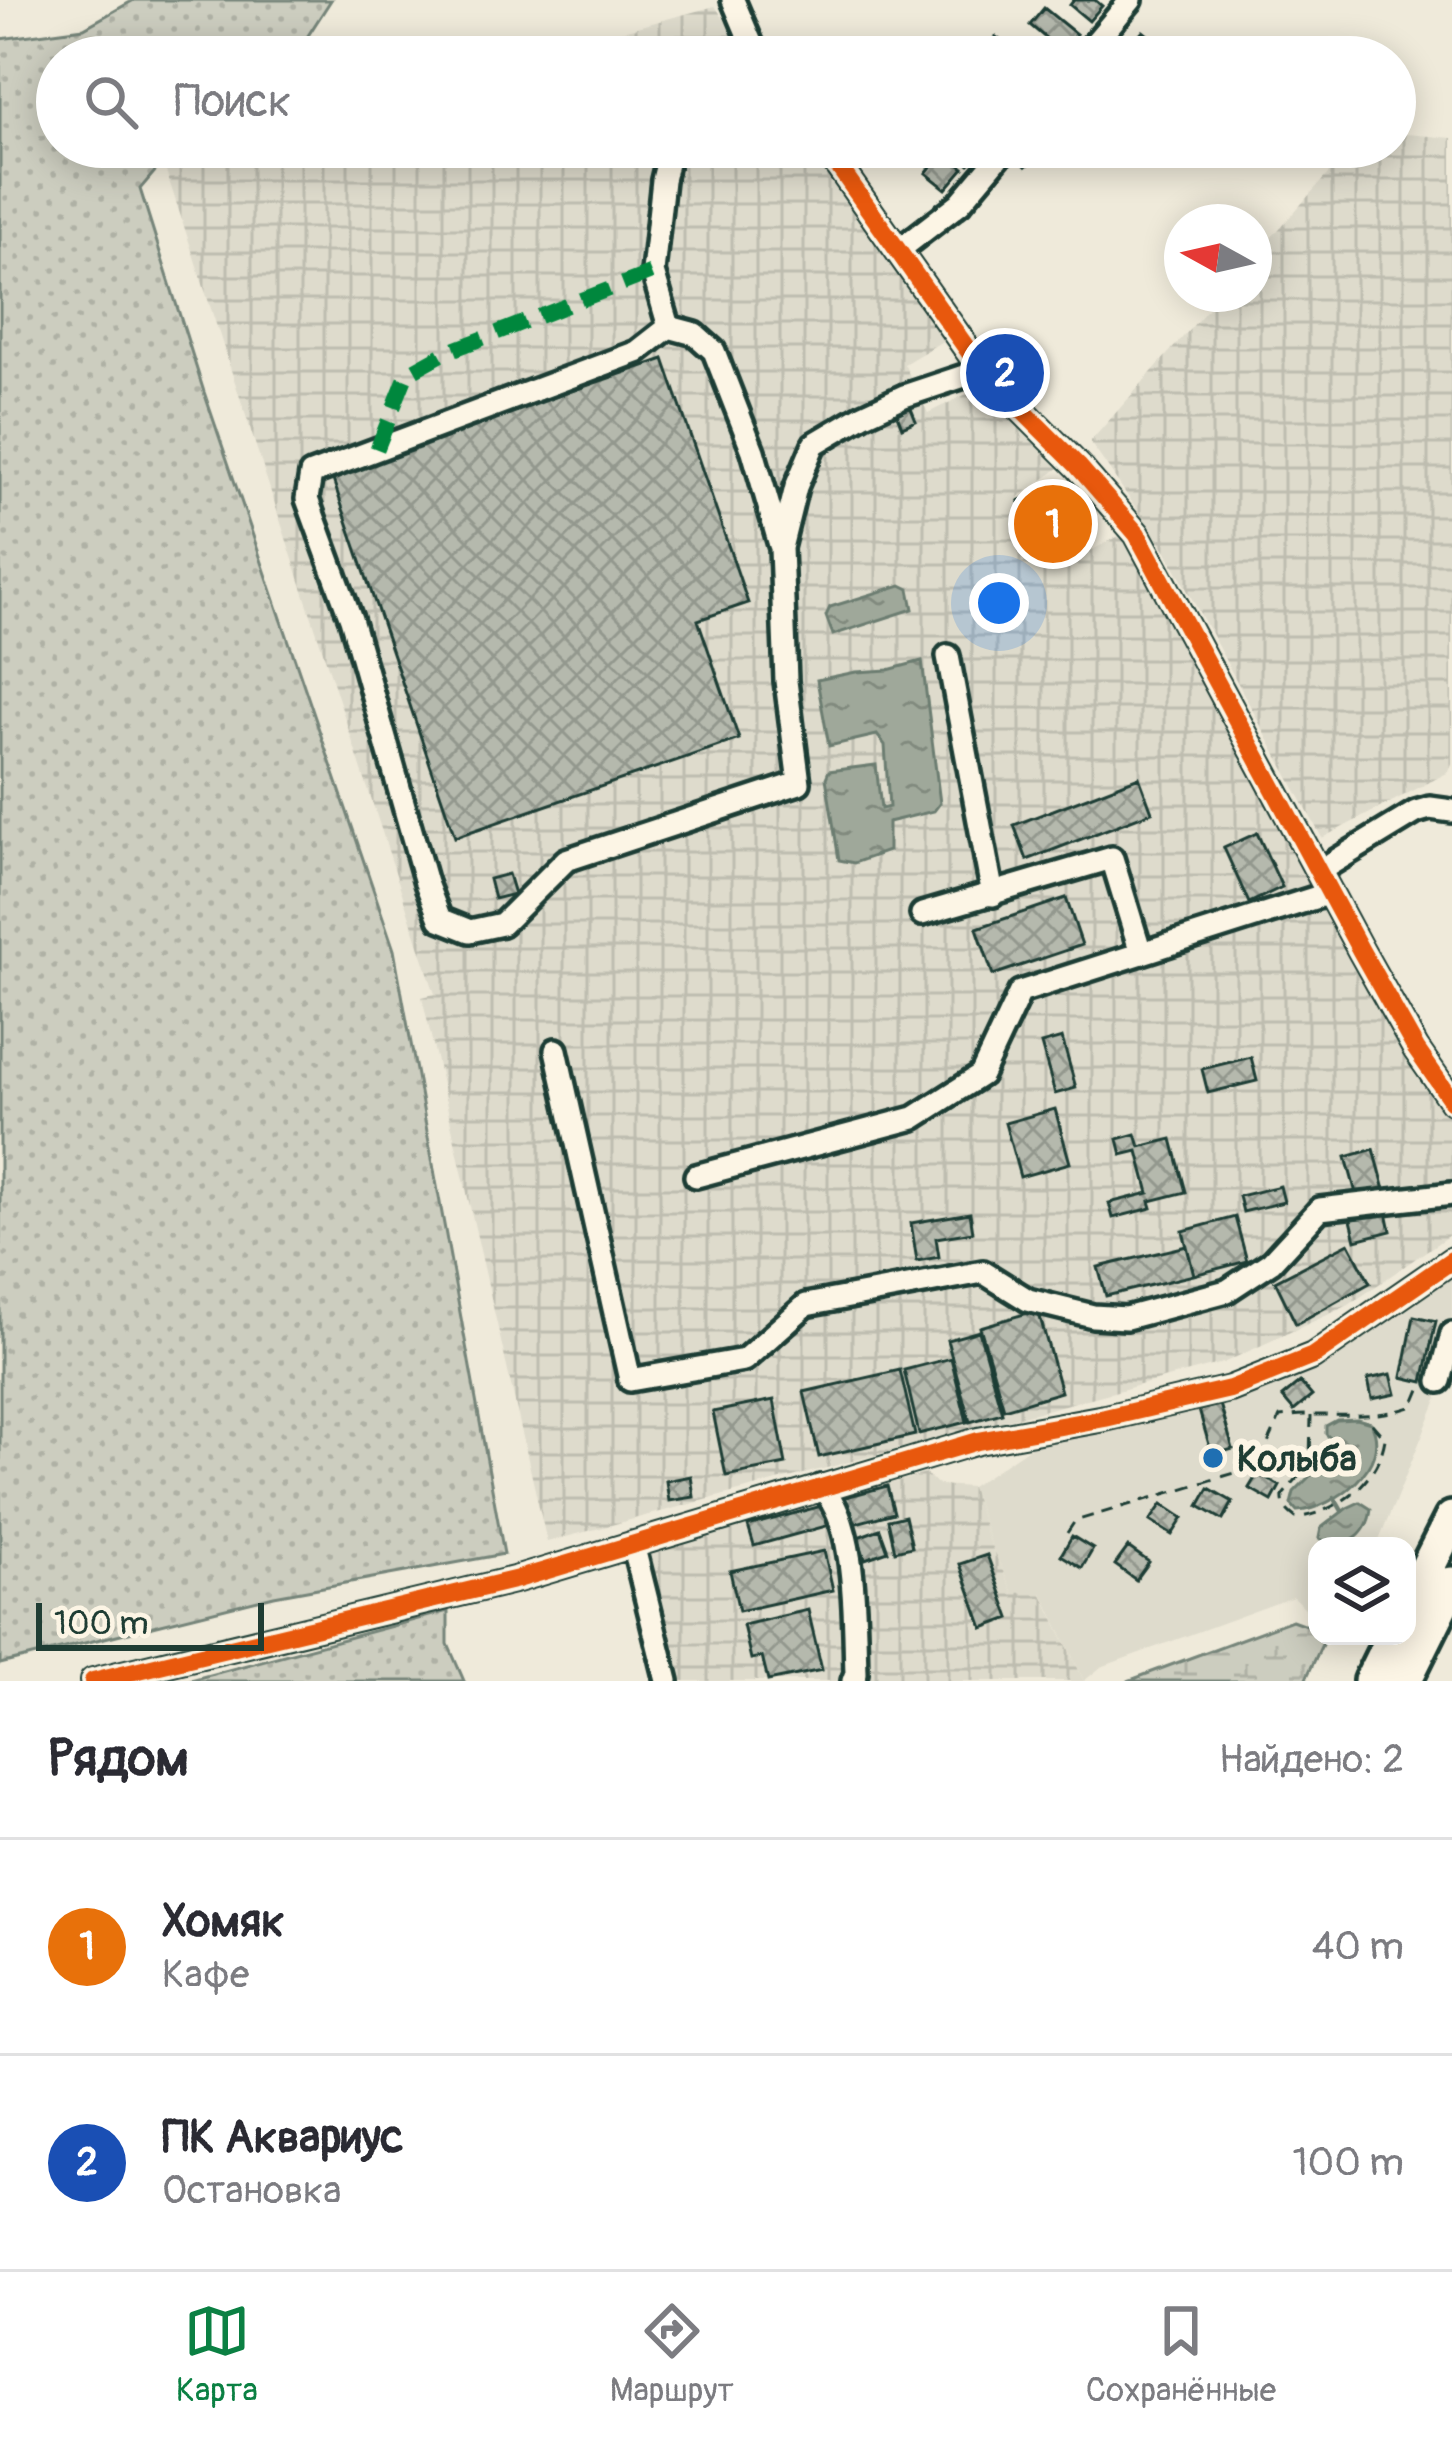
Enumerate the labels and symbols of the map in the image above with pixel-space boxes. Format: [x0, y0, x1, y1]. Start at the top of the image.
north arrow [1164, 204, 1272, 312]
pin: 2 [966, 328, 1044, 418]
pin: 1 [1014, 479, 1092, 569]
your location [969, 573, 1029, 633]
place label: Колыба [1237, 1437, 1357, 1482]
marker: Колыба [1200, 1445, 1226, 1471]
scale bar [36, 1597, 264, 1650]

